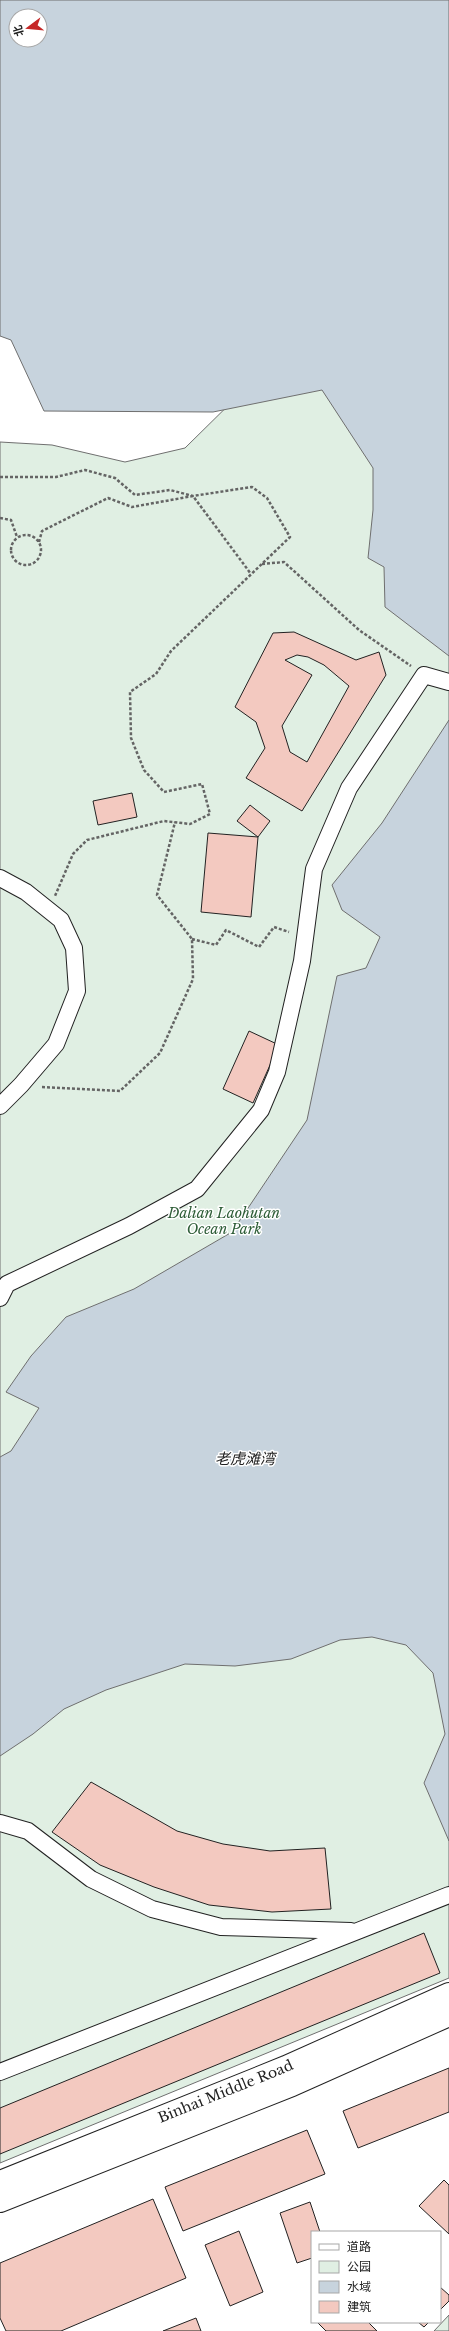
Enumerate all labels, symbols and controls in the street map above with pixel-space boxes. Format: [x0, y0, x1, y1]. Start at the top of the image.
north arrow [8, 8, 48, 48]
text: 北 [10, 24, 27, 38]
park label: Dalian Laohutan Ocean Park [167, 1204, 280, 1238]
water label: 老虎滩湾 [215, 1449, 278, 1468]
street label: Binhai Middle Road [155, 2056, 296, 2127]
legend [311, 2231, 441, 2323]
text: 道路 [347, 2239, 371, 2254]
text: 公园 [347, 2259, 371, 2274]
text: 水域 [347, 2279, 371, 2294]
text: 建筑 [347, 2299, 371, 2314]

